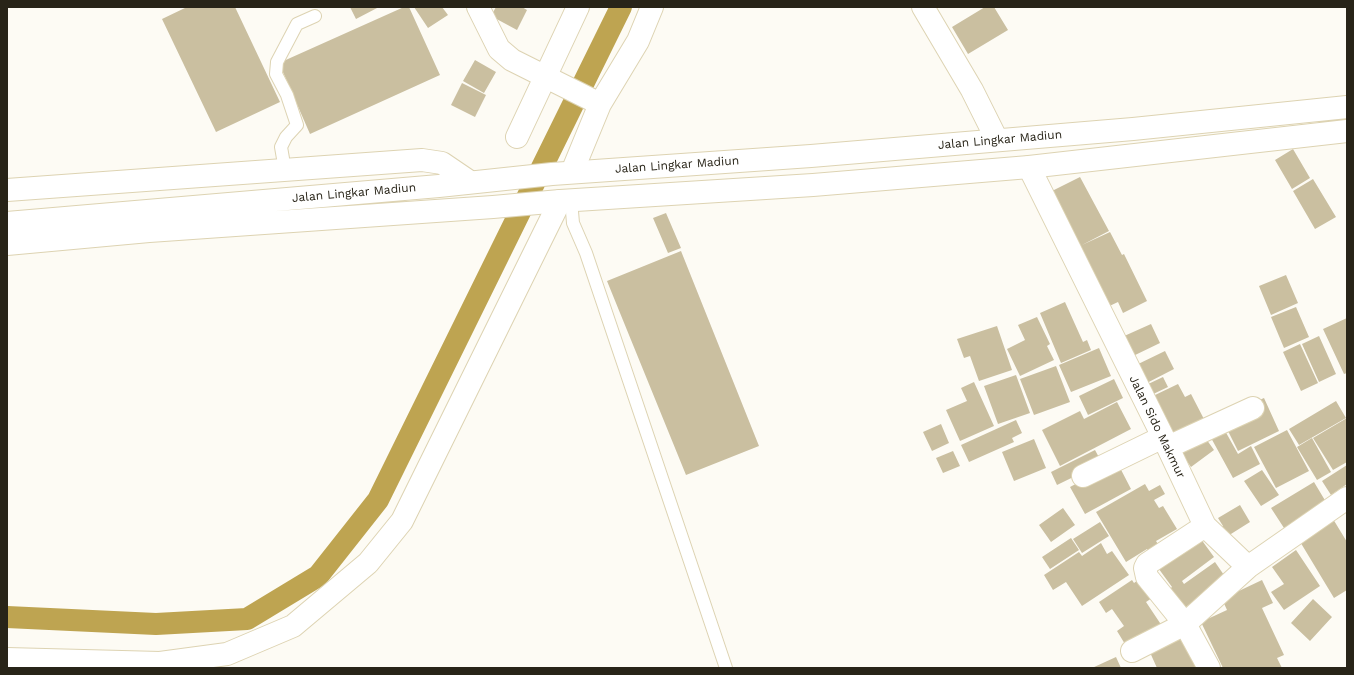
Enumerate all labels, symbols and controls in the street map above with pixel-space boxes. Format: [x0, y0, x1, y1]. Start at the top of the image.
street label: Jalan Lingkar Madiun [937, 127, 1063, 153]
street label: Jalan Lingkar Madiun [614, 153, 740, 177]
street label: Jalan Lingkar Madiun [291, 180, 417, 206]
street label: Jalan Sido Makmur [1126, 373, 1188, 481]

